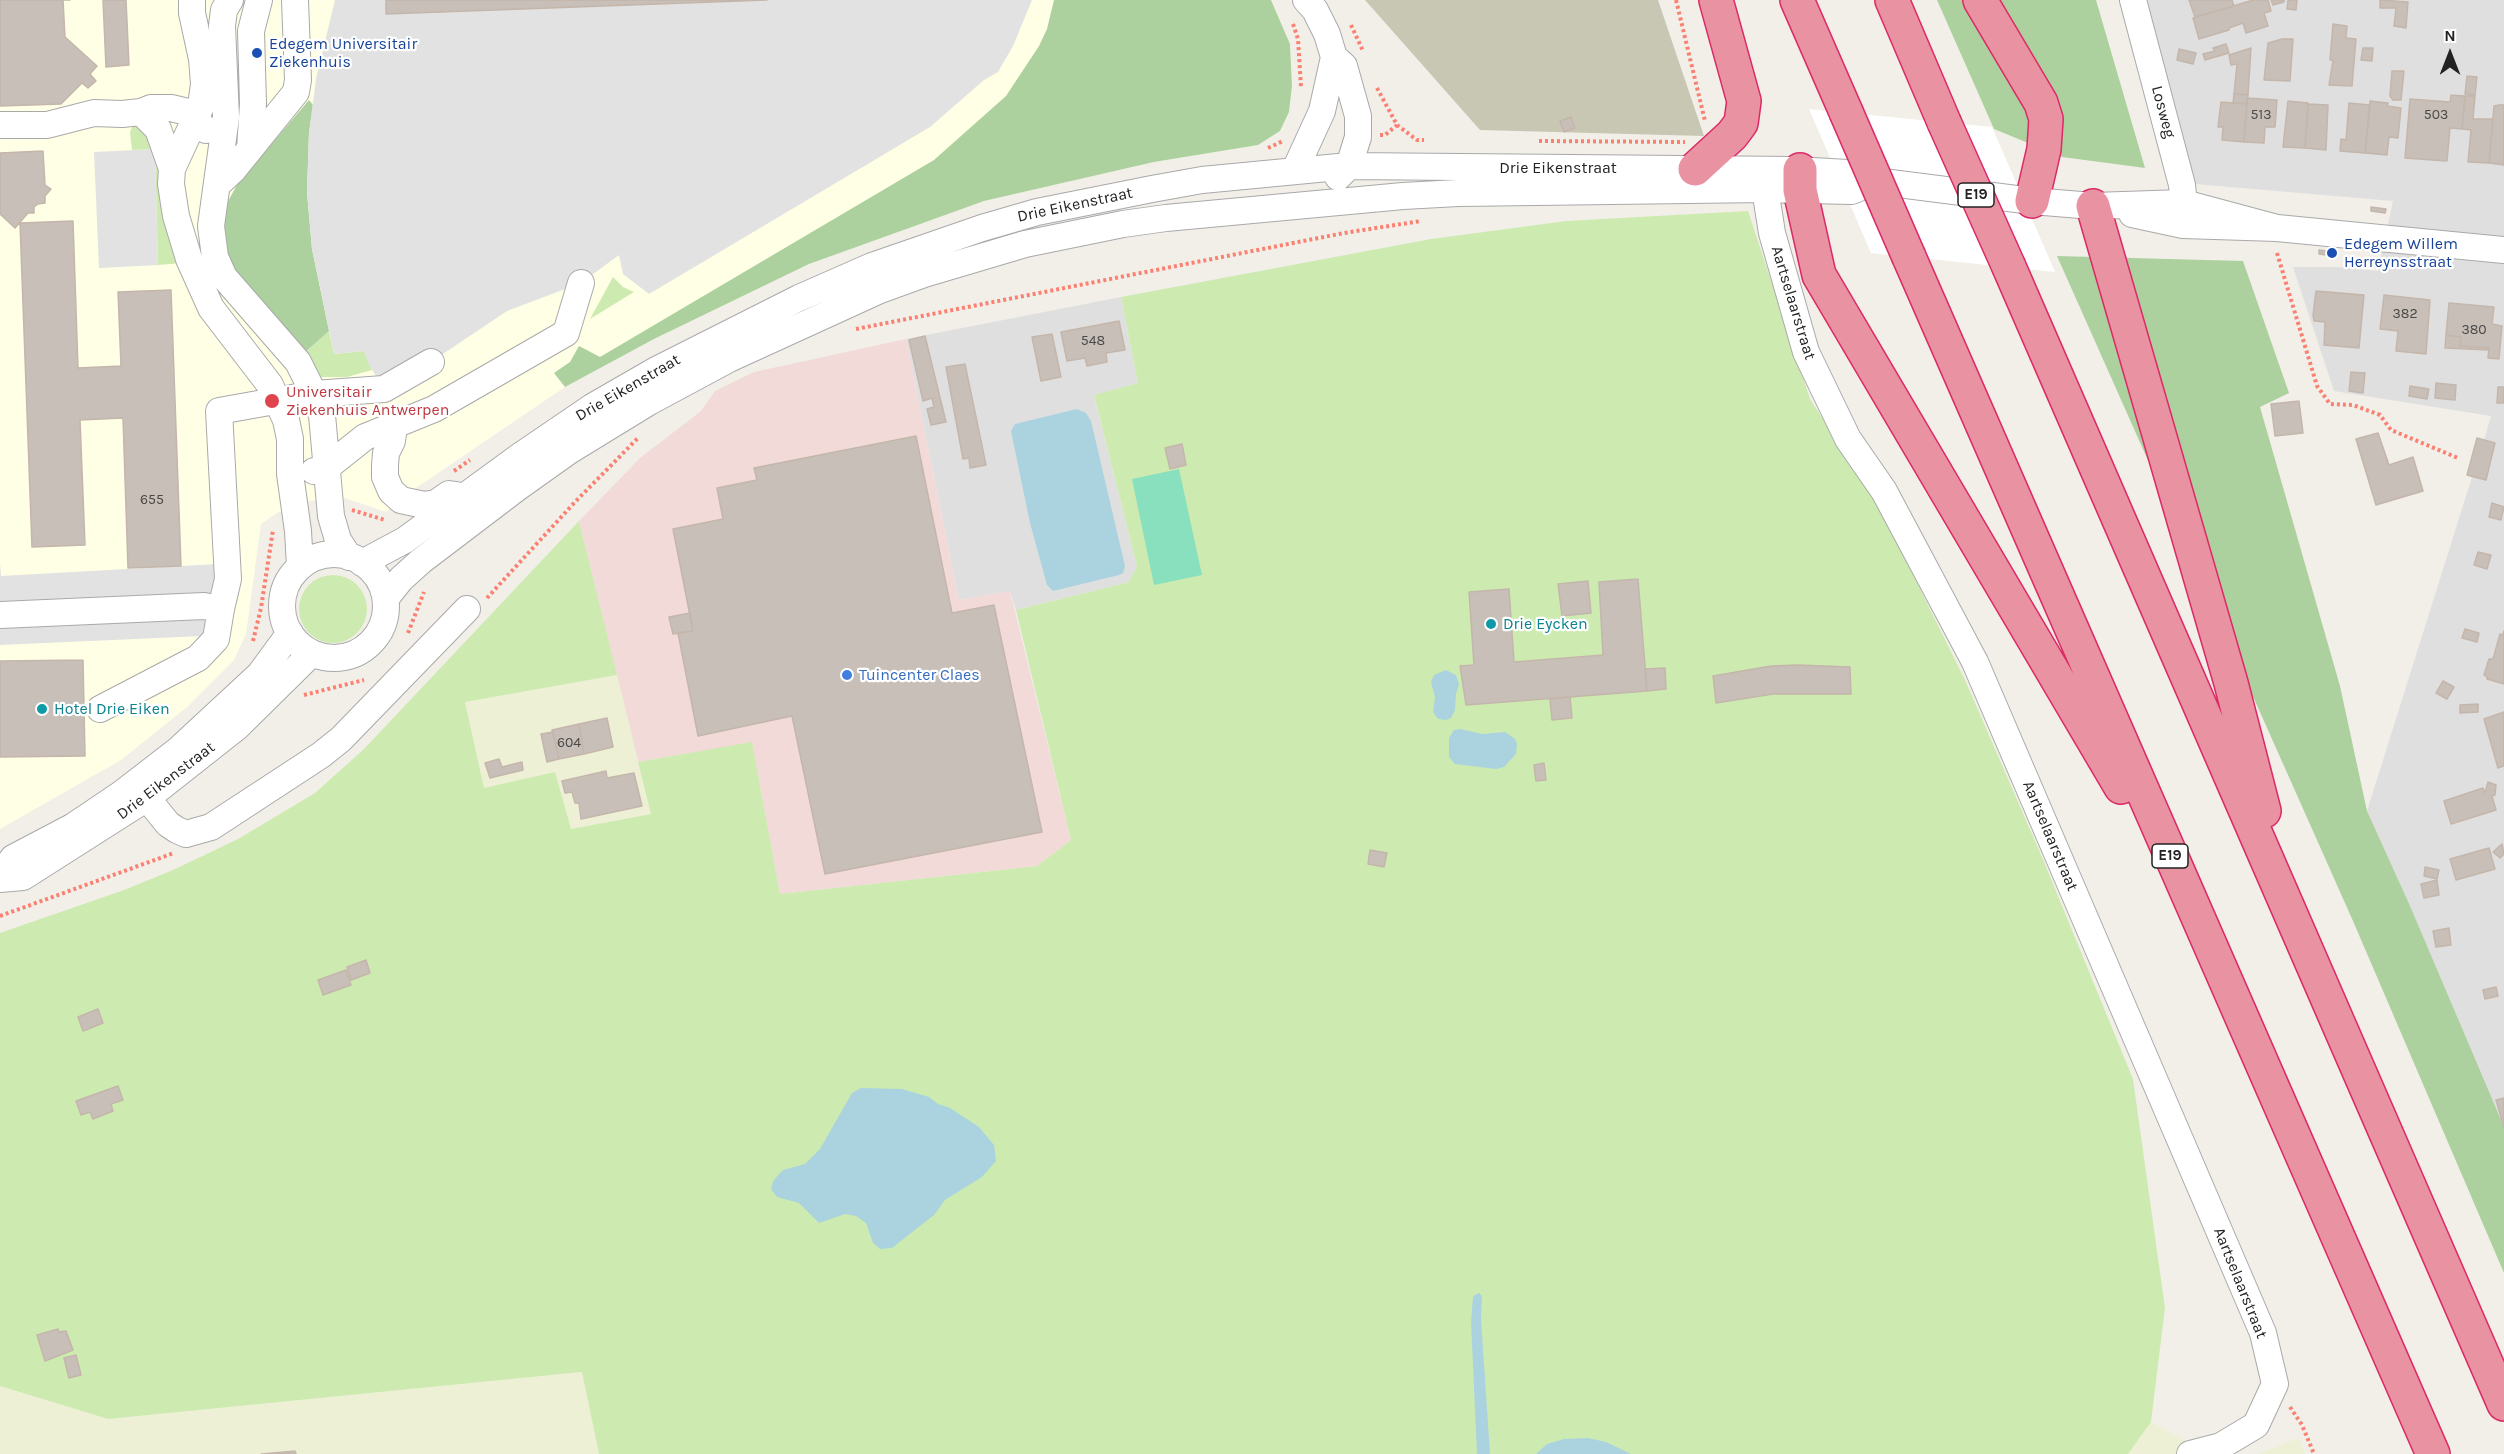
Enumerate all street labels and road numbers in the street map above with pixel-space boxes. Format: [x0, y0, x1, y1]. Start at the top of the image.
street label: Losweg [2147, 84, 2179, 140]
street label: Drie Eikenstraat [1499, 158, 1617, 178]
street label: Drie Eikenstraat [1015, 183, 1135, 227]
road number: E19 [1958, 183, 1994, 207]
street label: Aartselaarstraat [1767, 244, 1819, 362]
street label: Drie Eikenstraat [572, 350, 684, 426]
street label: Drie Eikenstraat [113, 738, 219, 824]
street label: Aartselaarstraat [2018, 778, 2082, 894]
road number: E19 [2152, 844, 2188, 868]
street label: Aartselaarstraat [2209, 1225, 2271, 1341]

